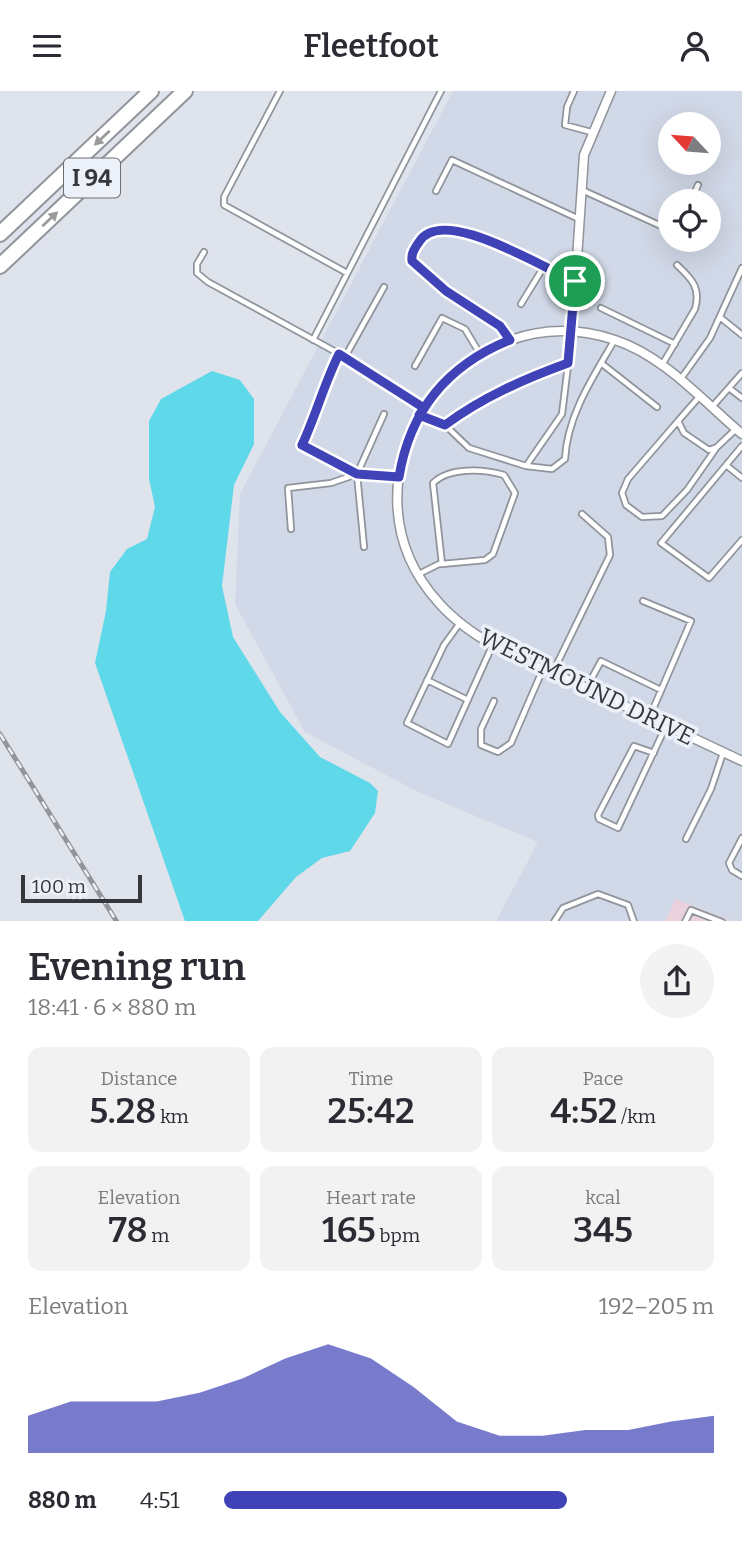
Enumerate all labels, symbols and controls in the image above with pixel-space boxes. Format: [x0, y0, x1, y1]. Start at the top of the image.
icon: menu [28, 27, 66, 65]
text: Fleetfoot [303, 27, 439, 65]
icon: person [676, 27, 714, 65]
north arrow [658, 112, 721, 175]
map controls [658, 112, 721, 252]
one-way arrow [93, 130, 111, 146]
road number: I 94 [64, 159, 120, 197]
button: locate [658, 189, 721, 252]
one-way arrow [41, 210, 58, 227]
pin [545, 251, 605, 311]
icon: arrive [556, 262, 594, 300]
street label: WESTMOUND DRIVE [475, 623, 699, 751]
scale bar [21, 873, 142, 904]
text: 100 m [32, 875, 86, 898]
text: Evening run [28, 944, 246, 990]
button: share [640, 944, 714, 1018]
text: 18:41 · 6 × 880 m [28, 993, 196, 1021]
text: Distance [101, 1067, 177, 1090]
text: Time [349, 1067, 393, 1090]
text: Pace [582, 1067, 624, 1090]
text: 5.28 [89, 1090, 156, 1132]
text: 25:42 [328, 1090, 414, 1132]
text: 4:52 [550, 1090, 617, 1132]
text: km [156, 1105, 189, 1128]
text: /km [617, 1105, 656, 1128]
text: Elevation [98, 1186, 180, 1209]
text: Heart rate [326, 1186, 416, 1209]
text: kcal [585, 1186, 621, 1209]
text: 78 [109, 1209, 148, 1251]
text: 165 [322, 1209, 376, 1251]
text: 345 [573, 1209, 633, 1251]
text: m [148, 1224, 169, 1247]
text: bpm [376, 1224, 420, 1247]
text: Elevation [28, 1292, 128, 1320]
text: 192–205 m [599, 1292, 714, 1320]
text: 880 m [28, 1486, 96, 1514]
text: 4:51 [140, 1486, 180, 1514]

